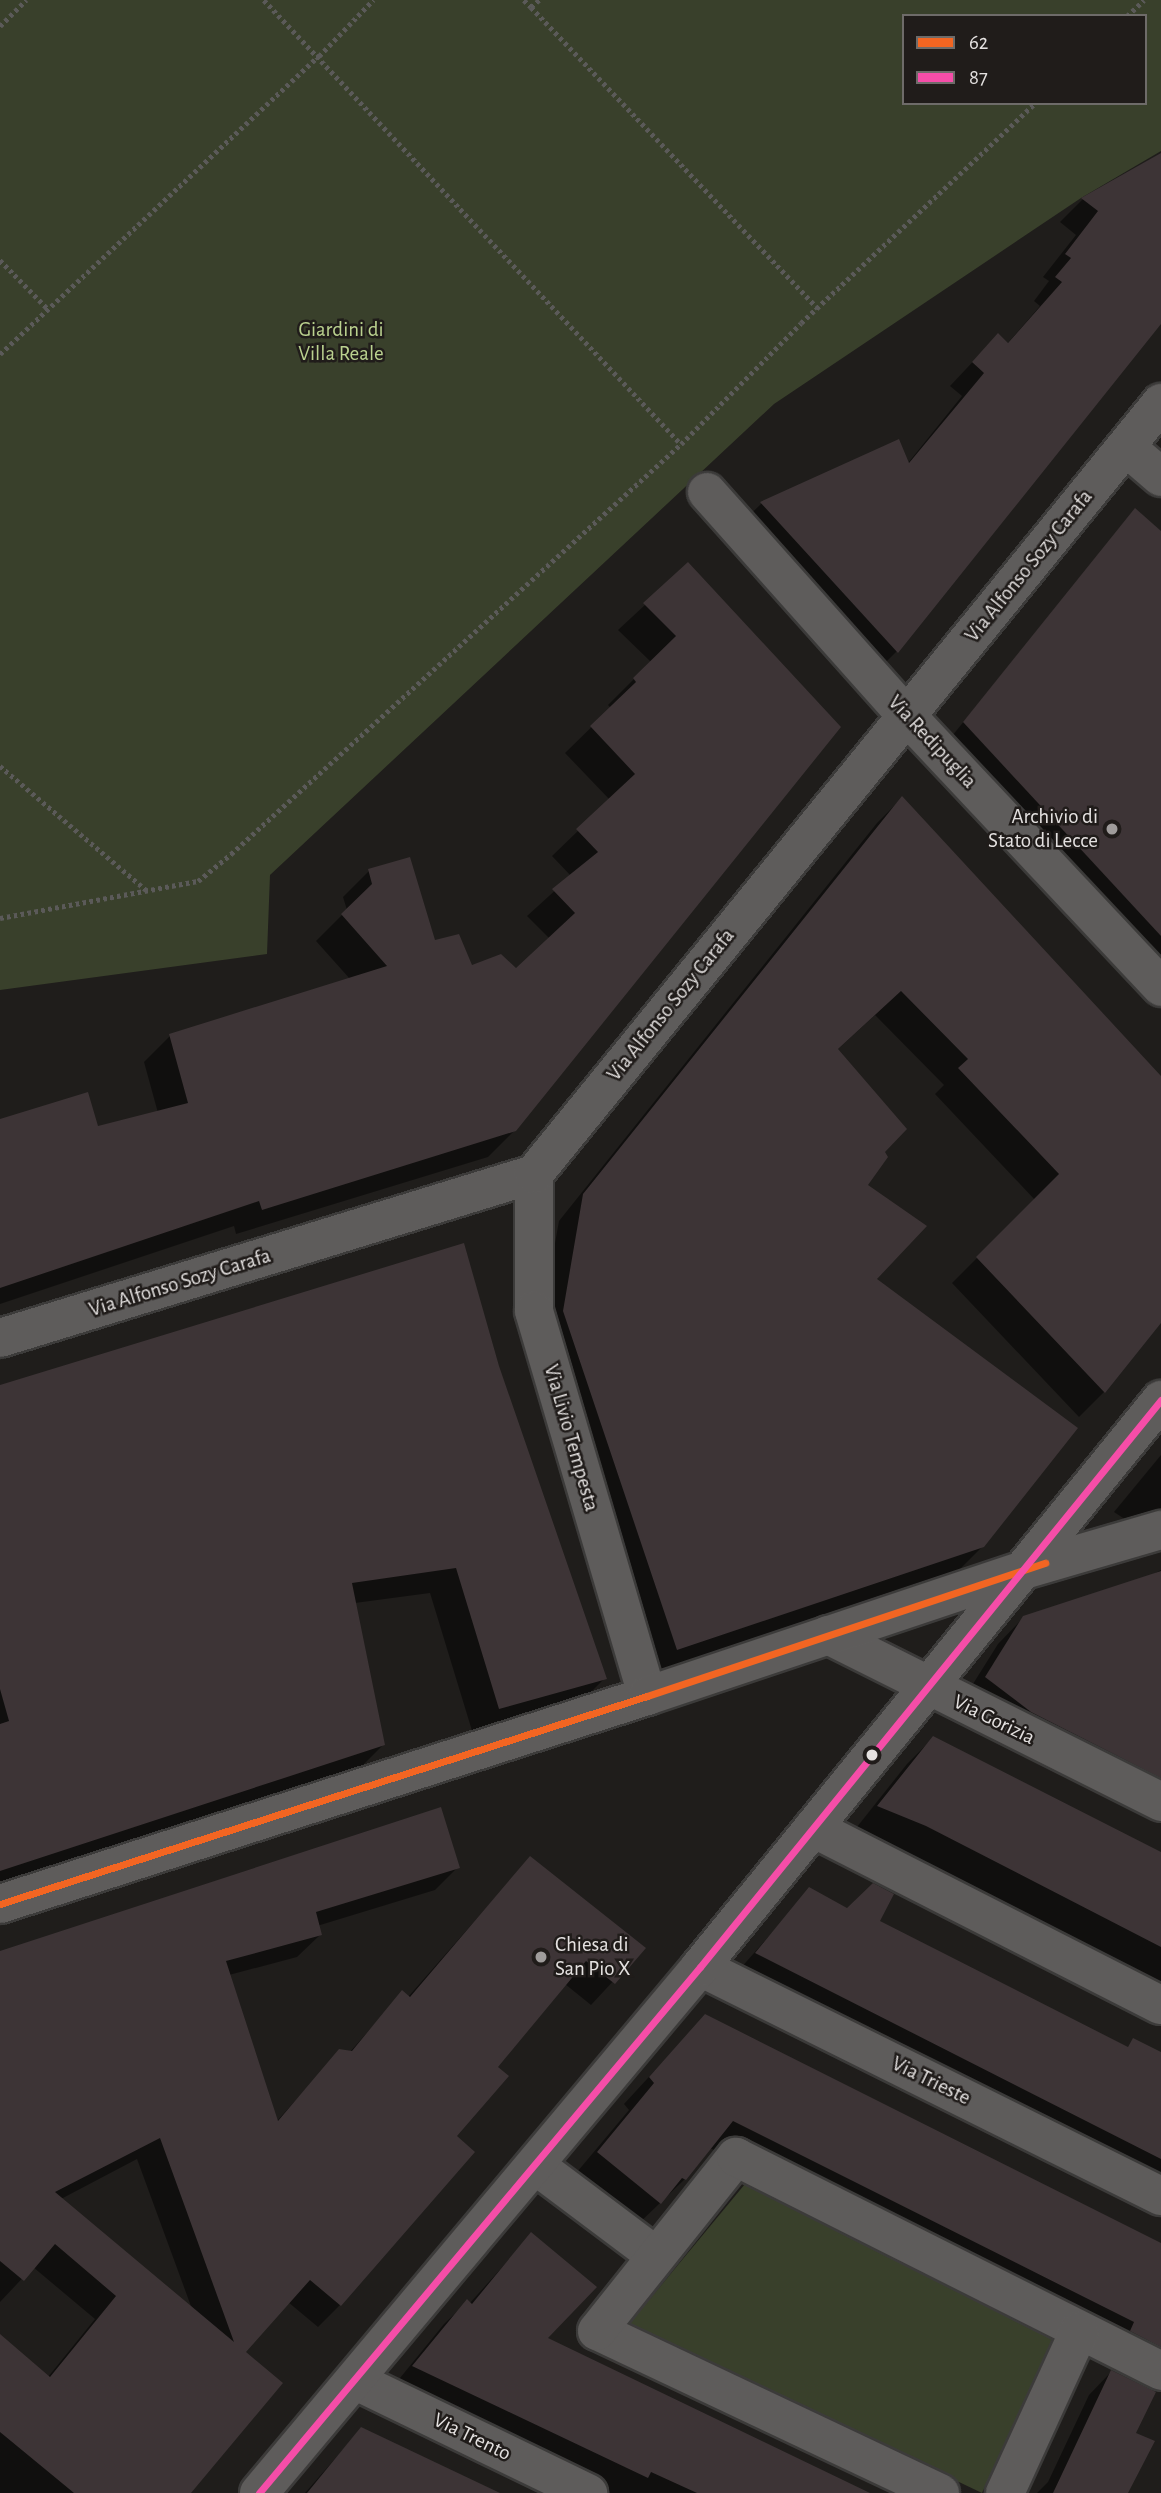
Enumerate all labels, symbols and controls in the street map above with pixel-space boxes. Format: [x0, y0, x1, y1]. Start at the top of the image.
legend [902, 14, 1147, 105]
text: 62 [969, 32, 988, 53]
text: 87 [969, 67, 988, 88]
park label: Giardini di Villa Reale [298, 317, 384, 367]
street label: Via Alfonso Sozy Carafa [960, 485, 1098, 647]
street label: Via Redipuglia [882, 690, 982, 794]
place label: Archivio di Stato di Lecce [988, 804, 1098, 854]
marker: Archivio di Stato di Lecce [1104, 821, 1120, 837]
street label: Via Alfonso Sozy Carafa [602, 924, 740, 1086]
street label: Via Alfonso Sozy Carafa [86, 1243, 274, 1323]
street label: Via Livio Tempesta [538, 1362, 604, 1514]
street label: Via Gorizia [949, 1689, 1039, 1751]
unlabelled marker [865, 1748, 879, 1762]
place label: Chiesa di San Pio X [555, 1932, 631, 1982]
marker: Chiesa di San Pio X [533, 1949, 549, 1965]
street label: Via Trieste [888, 2051, 974, 2111]
street label: Via Trento [429, 2407, 515, 2467]

